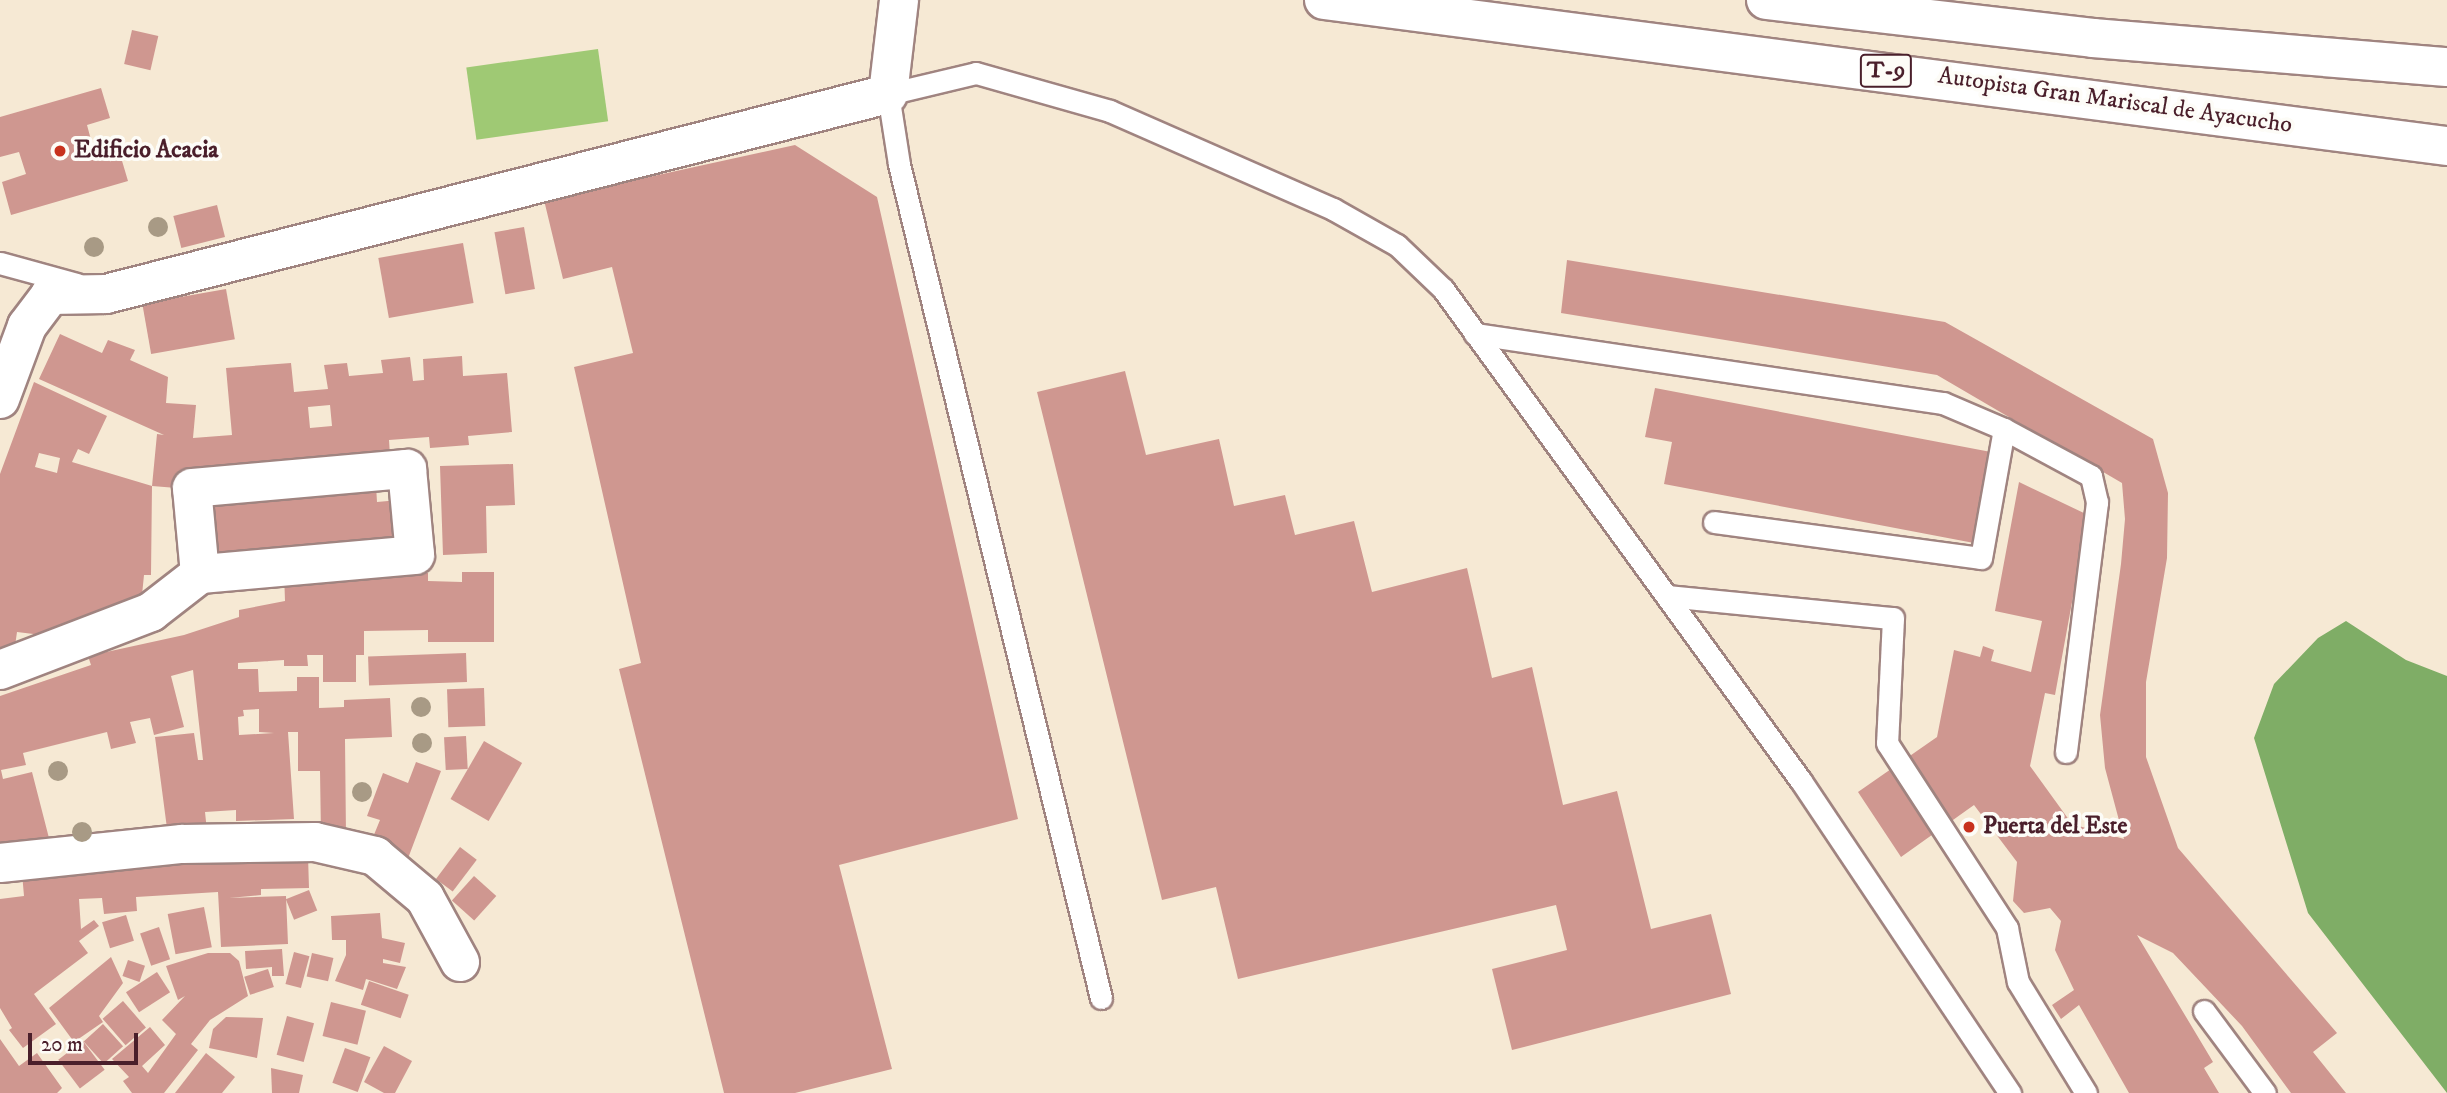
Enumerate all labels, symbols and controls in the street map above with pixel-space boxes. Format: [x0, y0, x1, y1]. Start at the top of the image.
road number: T-9 [1860, 52, 1912, 90]
street label: Autopista Gran Mariscal de Ayacucho [1936, 62, 2294, 140]
place label: Edificio Acacia [74, 137, 219, 165]
marker: Edificio Acacia [52, 143, 68, 159]
place label: Puerta del Este [1983, 813, 2127, 841]
marker: Puerta del Este [1961, 819, 1977, 835]
scale bar [32, 1020, 142, 1064]
text: 20 m [41, 1032, 83, 1058]

